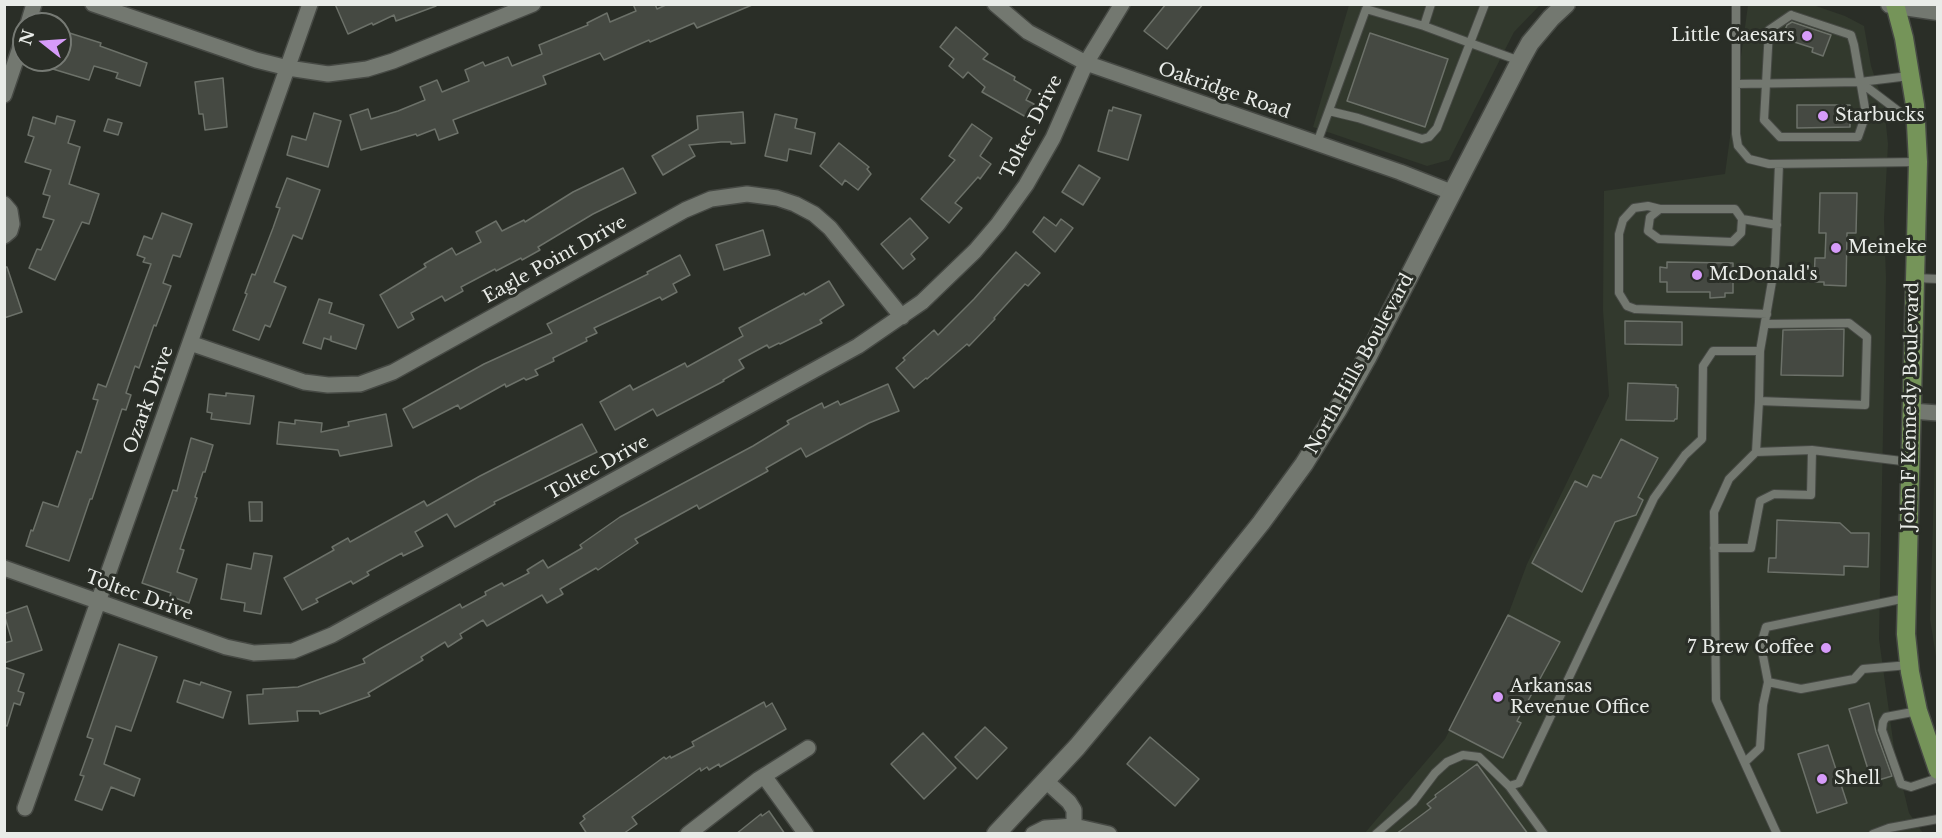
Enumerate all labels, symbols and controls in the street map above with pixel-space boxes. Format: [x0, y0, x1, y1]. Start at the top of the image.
north arrow [12, 12, 72, 72]
place label: Little Caesars [1671, 25, 1795, 47]
text: N [15, 27, 38, 47]
marker: Little Caesars [1800, 29, 1814, 43]
street label: Oakridge Road [1155, 58, 1293, 124]
street label: Toltec Drive [997, 72, 1067, 182]
place label: Starbucks [1835, 105, 1925, 127]
marker: Starbucks [1816, 109, 1830, 123]
street label: Eagle Point Drive [479, 212, 631, 308]
place label: Meineke [1848, 237, 1927, 259]
marker: Meineke [1829, 241, 1843, 255]
place label: McDonald's [1709, 264, 1818, 286]
marker: McDonald's [1690, 268, 1704, 282]
street label: North Hills Boulevard [1301, 270, 1419, 458]
street label: John F Kennedy Boulevard [1898, 282, 1924, 530]
street label: Ozark Drive [119, 343, 179, 457]
street label: Toltec Drive [543, 431, 653, 505]
street label: Toltec Drive [82, 566, 196, 626]
place label: 7 Brew Coffee [1687, 637, 1814, 659]
marker: 7 Brew Coffee [1819, 641, 1833, 655]
place label: Arkansas Revenue Office [1510, 676, 1649, 718]
marker: Arkansas Revenue Office [1491, 690, 1505, 704]
place label: Shell [1834, 768, 1880, 790]
marker: Shell [1815, 772, 1829, 786]

